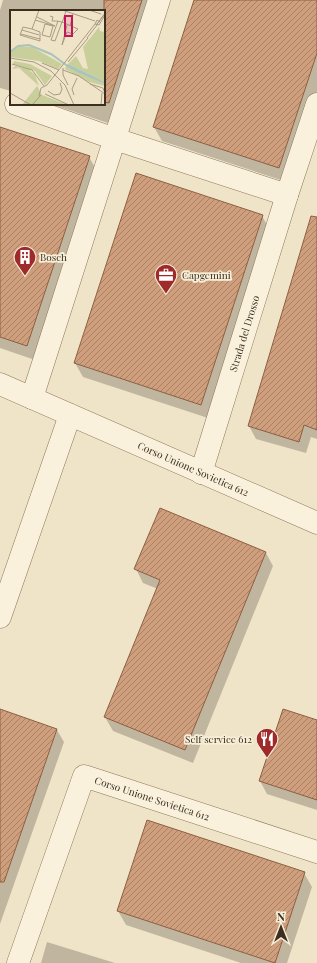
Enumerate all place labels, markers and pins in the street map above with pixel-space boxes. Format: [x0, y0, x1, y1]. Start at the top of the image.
building icon: Bosch [12, 244, 38, 277]
place label: Bosch [40, 250, 67, 264]
office icon: Capgemini [153, 262, 179, 295]
place label: Capgemini [182, 268, 231, 282]
restaurant icon: Self service 612 [254, 726, 280, 759]
place label: Self service 612 [185, 732, 252, 746]

